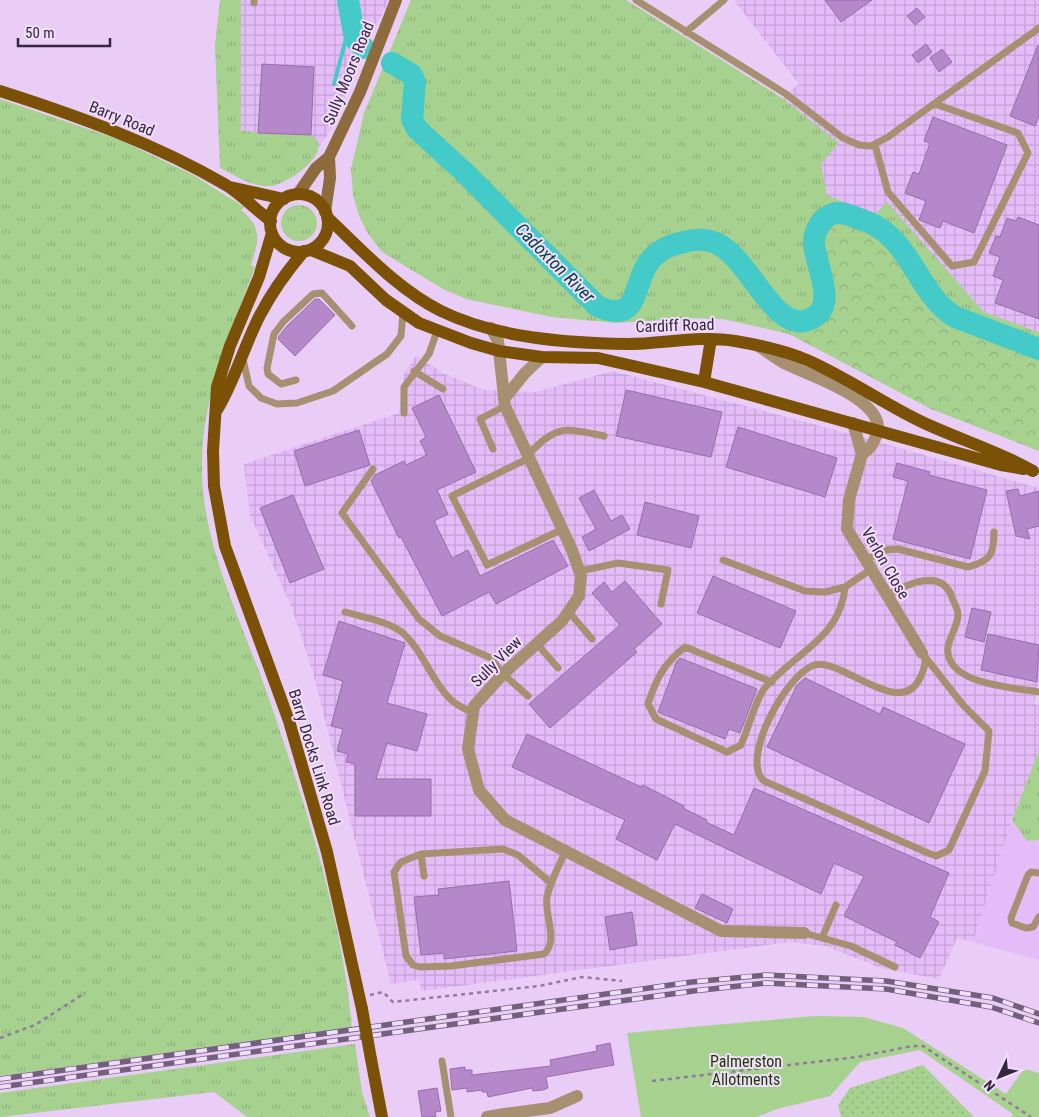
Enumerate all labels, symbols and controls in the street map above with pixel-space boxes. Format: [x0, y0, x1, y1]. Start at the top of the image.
scale bar [18, 15, 110, 47]
street label: Sully Moors Road [319, 19, 378, 128]
text: 50 m [25, 24, 55, 42]
street label: Barry Road [86, 97, 157, 140]
water label: Cadoxton River [511, 219, 600, 307]
street label: Cardiff Road [635, 315, 715, 336]
street label: Verlon Close [857, 524, 914, 603]
street label: Sully View [467, 632, 526, 691]
street label: Barry Docks Link Road [285, 687, 344, 828]
park label: Palmerston Allotments [710, 1052, 782, 1089]
north arrow [974, 1052, 1024, 1102]
text: N [981, 1077, 998, 1094]

